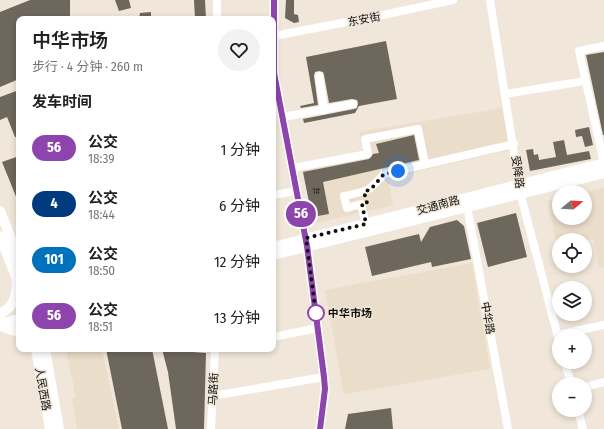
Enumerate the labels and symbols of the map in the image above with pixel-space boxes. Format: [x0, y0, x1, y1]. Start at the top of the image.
street label: 东安街 [347, 10, 382, 29]
street label: 受降路 [509, 155, 526, 189]
your location [388, 161, 408, 181]
north arrow [552, 185, 592, 225]
house number: 1# [312, 186, 321, 196]
street label: 交通南路 [415, 194, 461, 217]
line badge: 56 [283, 201, 319, 227]
street label: 中华路 [478, 301, 497, 335]
marker: 中华市场 [307, 304, 325, 322]
place label: 中华市场 [328, 307, 372, 320]
street label: 人民西路 [32, 366, 53, 412]
street label: 马路街 [206, 372, 221, 406]

